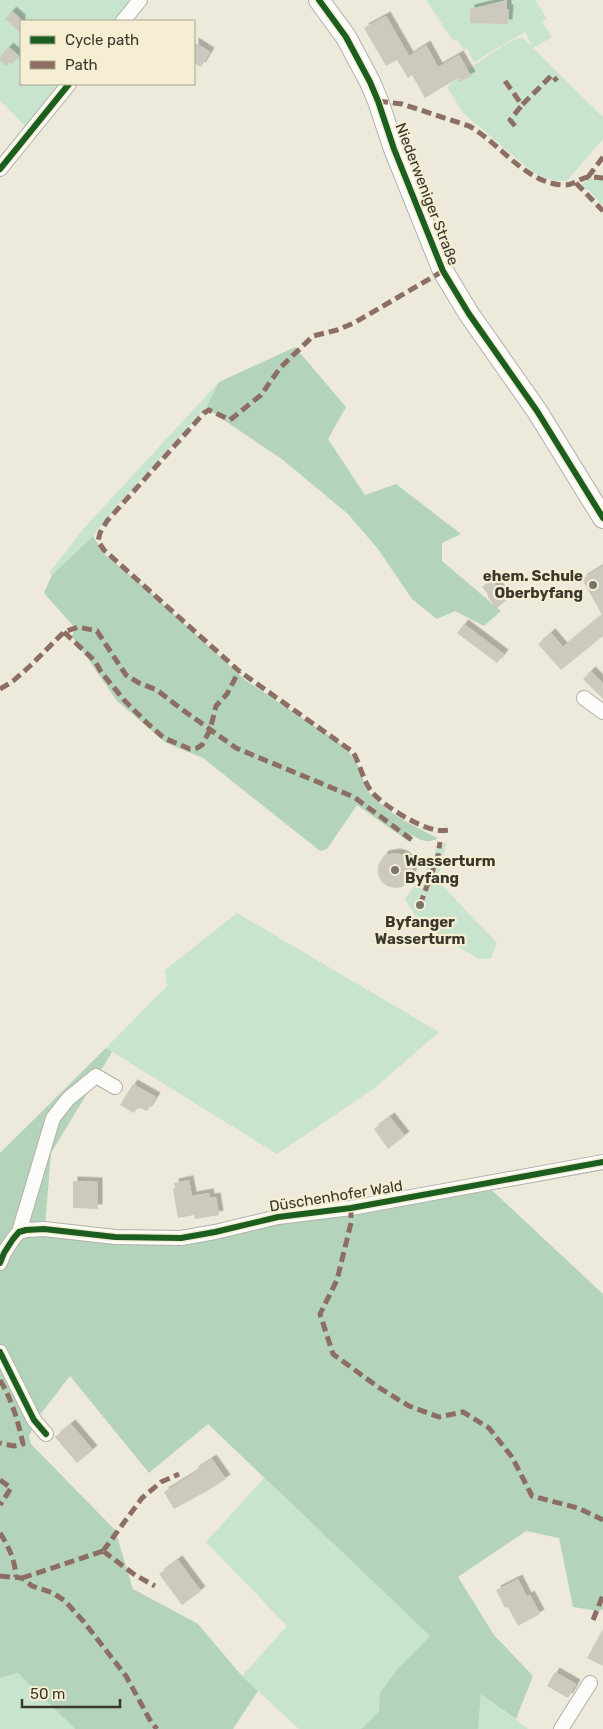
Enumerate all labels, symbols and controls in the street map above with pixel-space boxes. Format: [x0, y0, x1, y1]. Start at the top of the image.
legend [20, 20, 195, 85]
text: Cycle path [65, 31, 139, 49]
text: Path [65, 56, 98, 74]
street label: Niederweniger Straße [392, 120, 462, 268]
place label: ehem. Schule Oberbyfang [483, 567, 583, 602]
marker: ehem. Schule Oberbyfang [587, 579, 599, 591]
place label: Wasserturm Byfang [405, 852, 496, 887]
marker: Wasserturm Byfang [389, 864, 401, 876]
marker: Byfanger Wasserturm [414, 899, 426, 911]
place label: Byfanger Wasserturm [375, 913, 465, 948]
street label: Düschenhofer Wald [268, 1177, 404, 1215]
scale bar [22, 1676, 120, 1708]
text: 50 m [30, 1685, 65, 1703]

